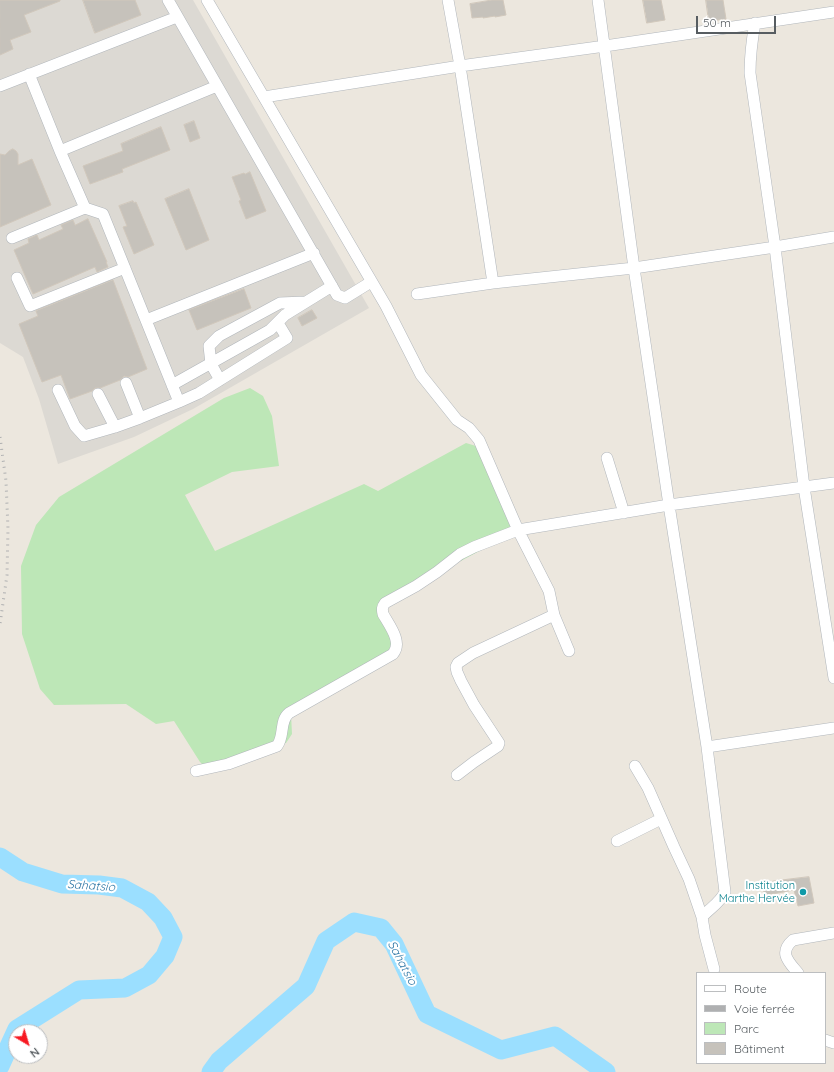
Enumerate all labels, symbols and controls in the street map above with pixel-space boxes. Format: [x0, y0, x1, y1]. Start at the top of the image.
scale bar [698, 8, 778, 34]
text: 50 m [703, 15, 731, 30]
water label: Sahatsio [67, 877, 115, 895]
place label: Institution Marthe Hervée [719, 879, 795, 905]
marker: Institution Marthe Hervée [798, 887, 808, 897]
water label: Sahatsio [384, 938, 420, 988]
legend [696, 972, 826, 1064]
text: Route [734, 981, 767, 996]
text: Voie ferrée [734, 1001, 795, 1016]
text: Parc [734, 1021, 759, 1036]
north arrow [8, 1024, 48, 1064]
text: Bâtiment [734, 1041, 784, 1056]
text: N [27, 1045, 42, 1061]

